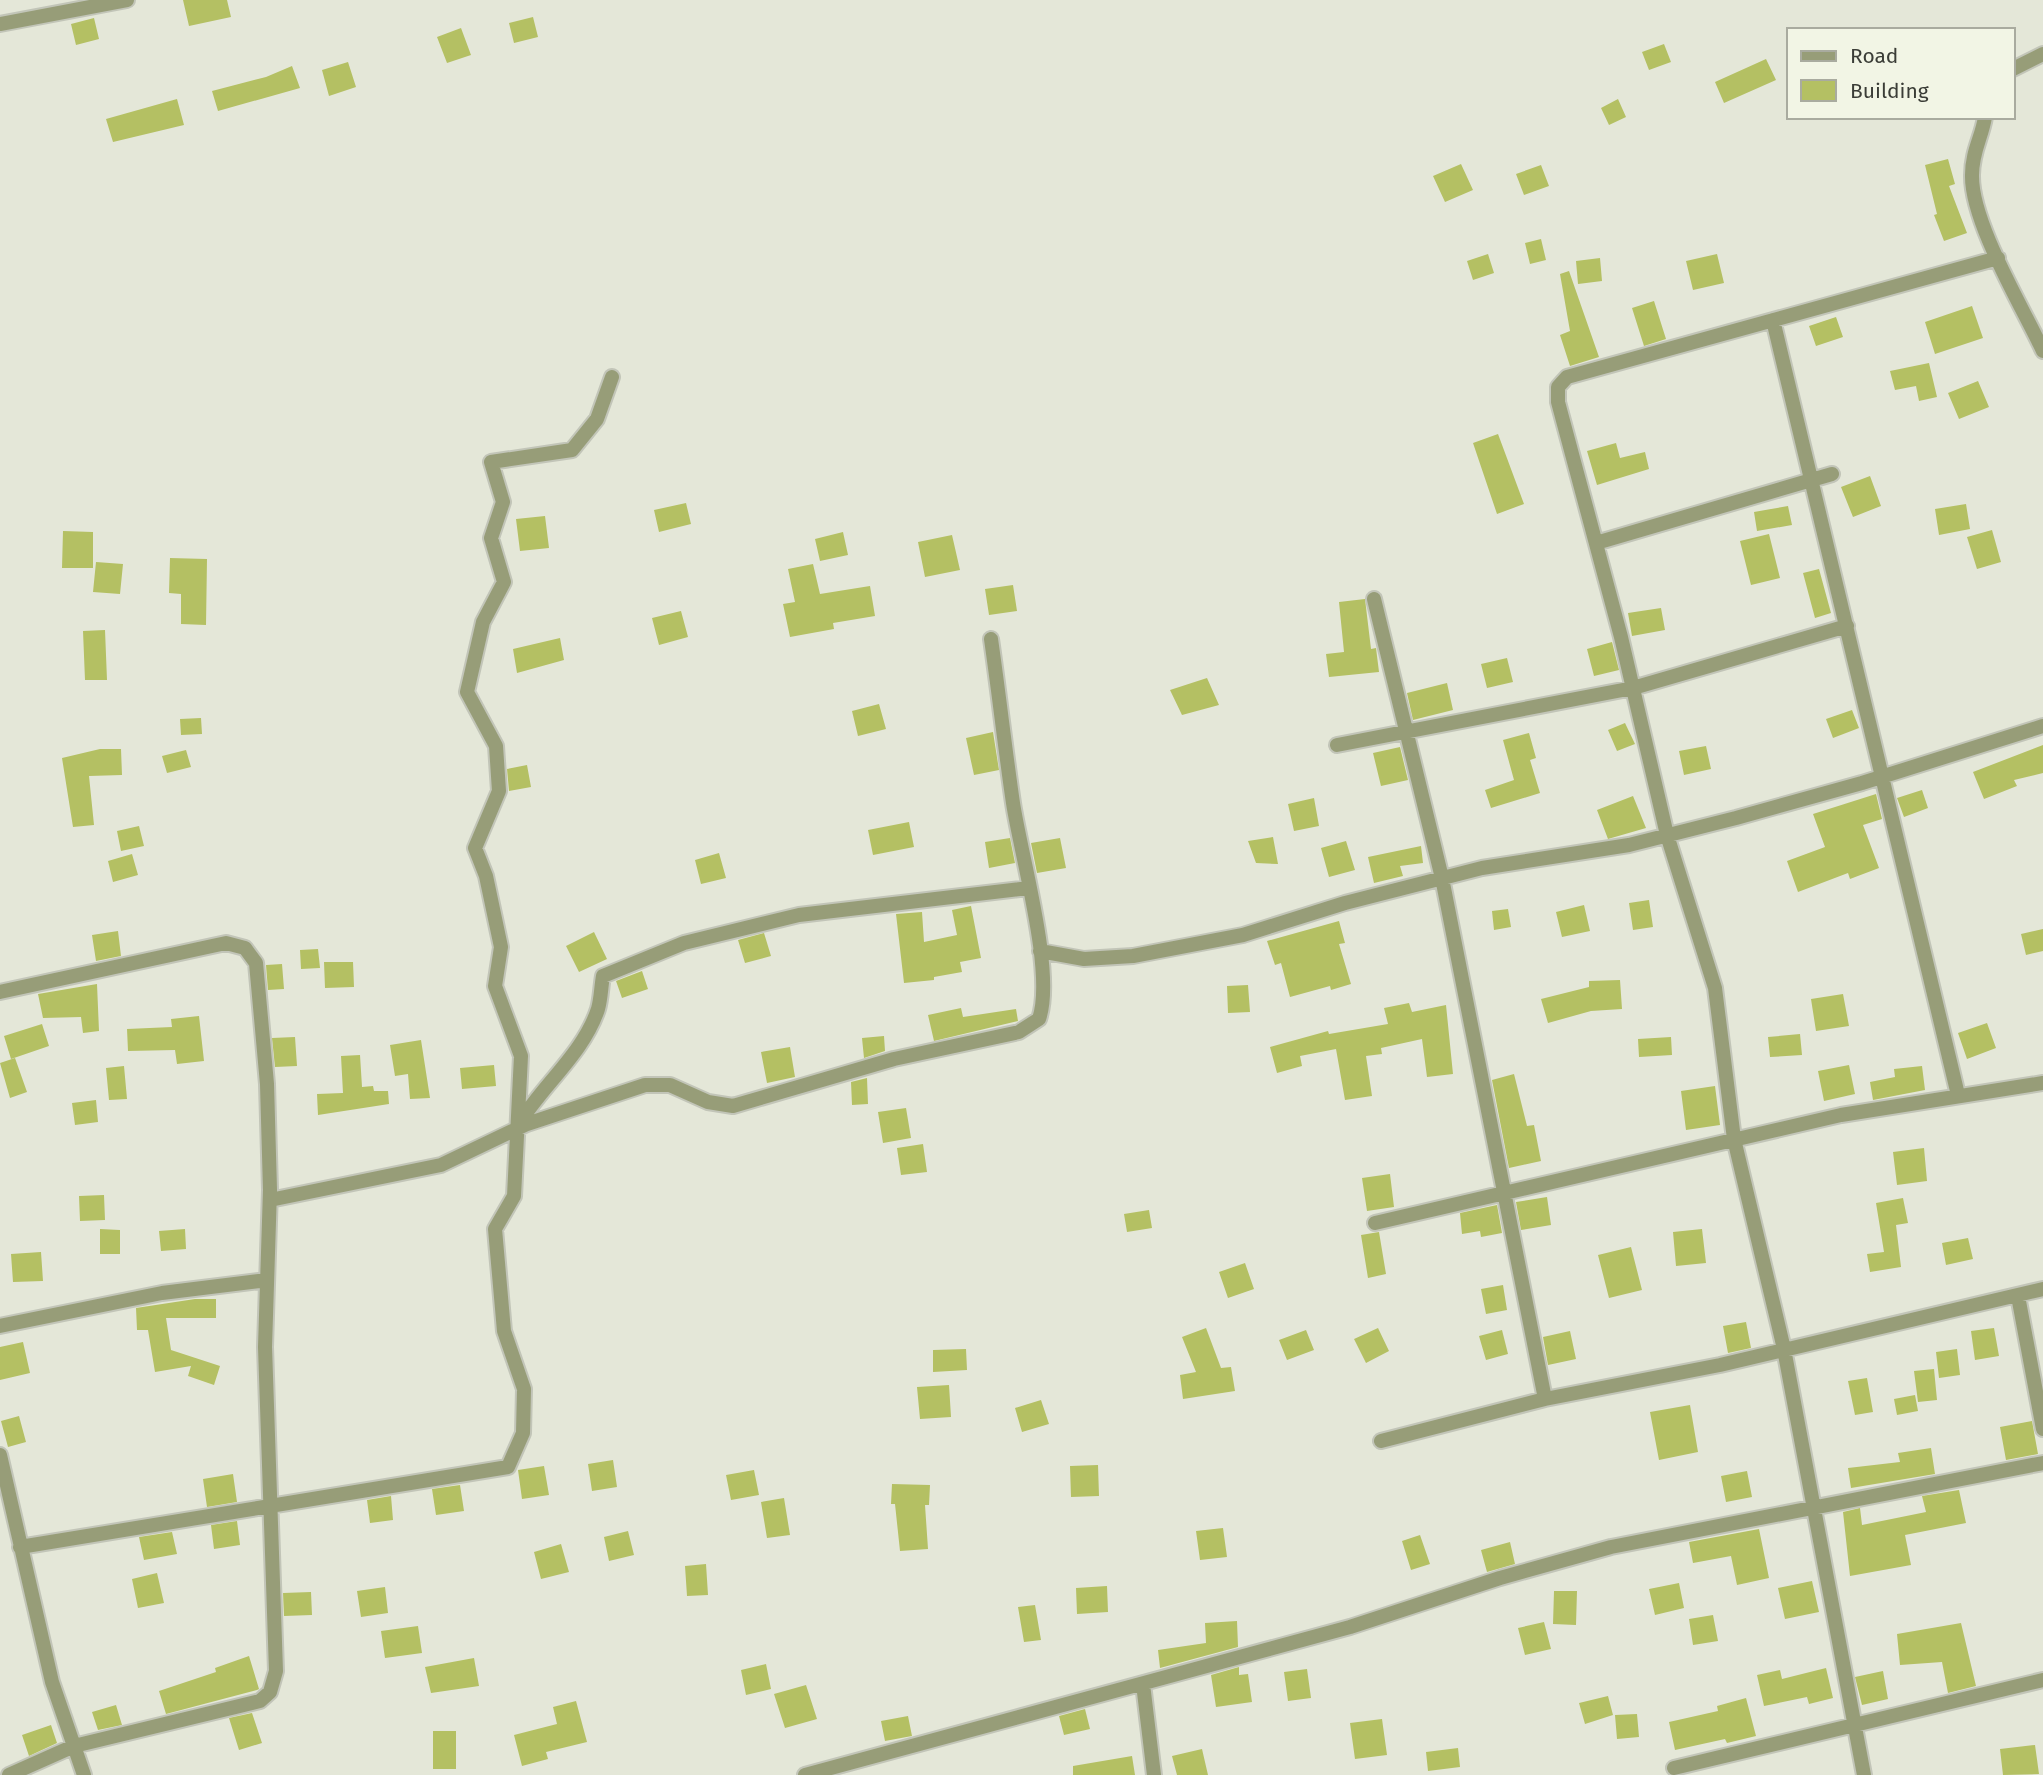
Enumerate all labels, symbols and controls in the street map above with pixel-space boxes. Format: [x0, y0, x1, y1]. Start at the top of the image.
legend [1787, 28, 2015, 119]
text: Road [1850, 43, 1898, 69]
text: Building [1850, 78, 1929, 104]

